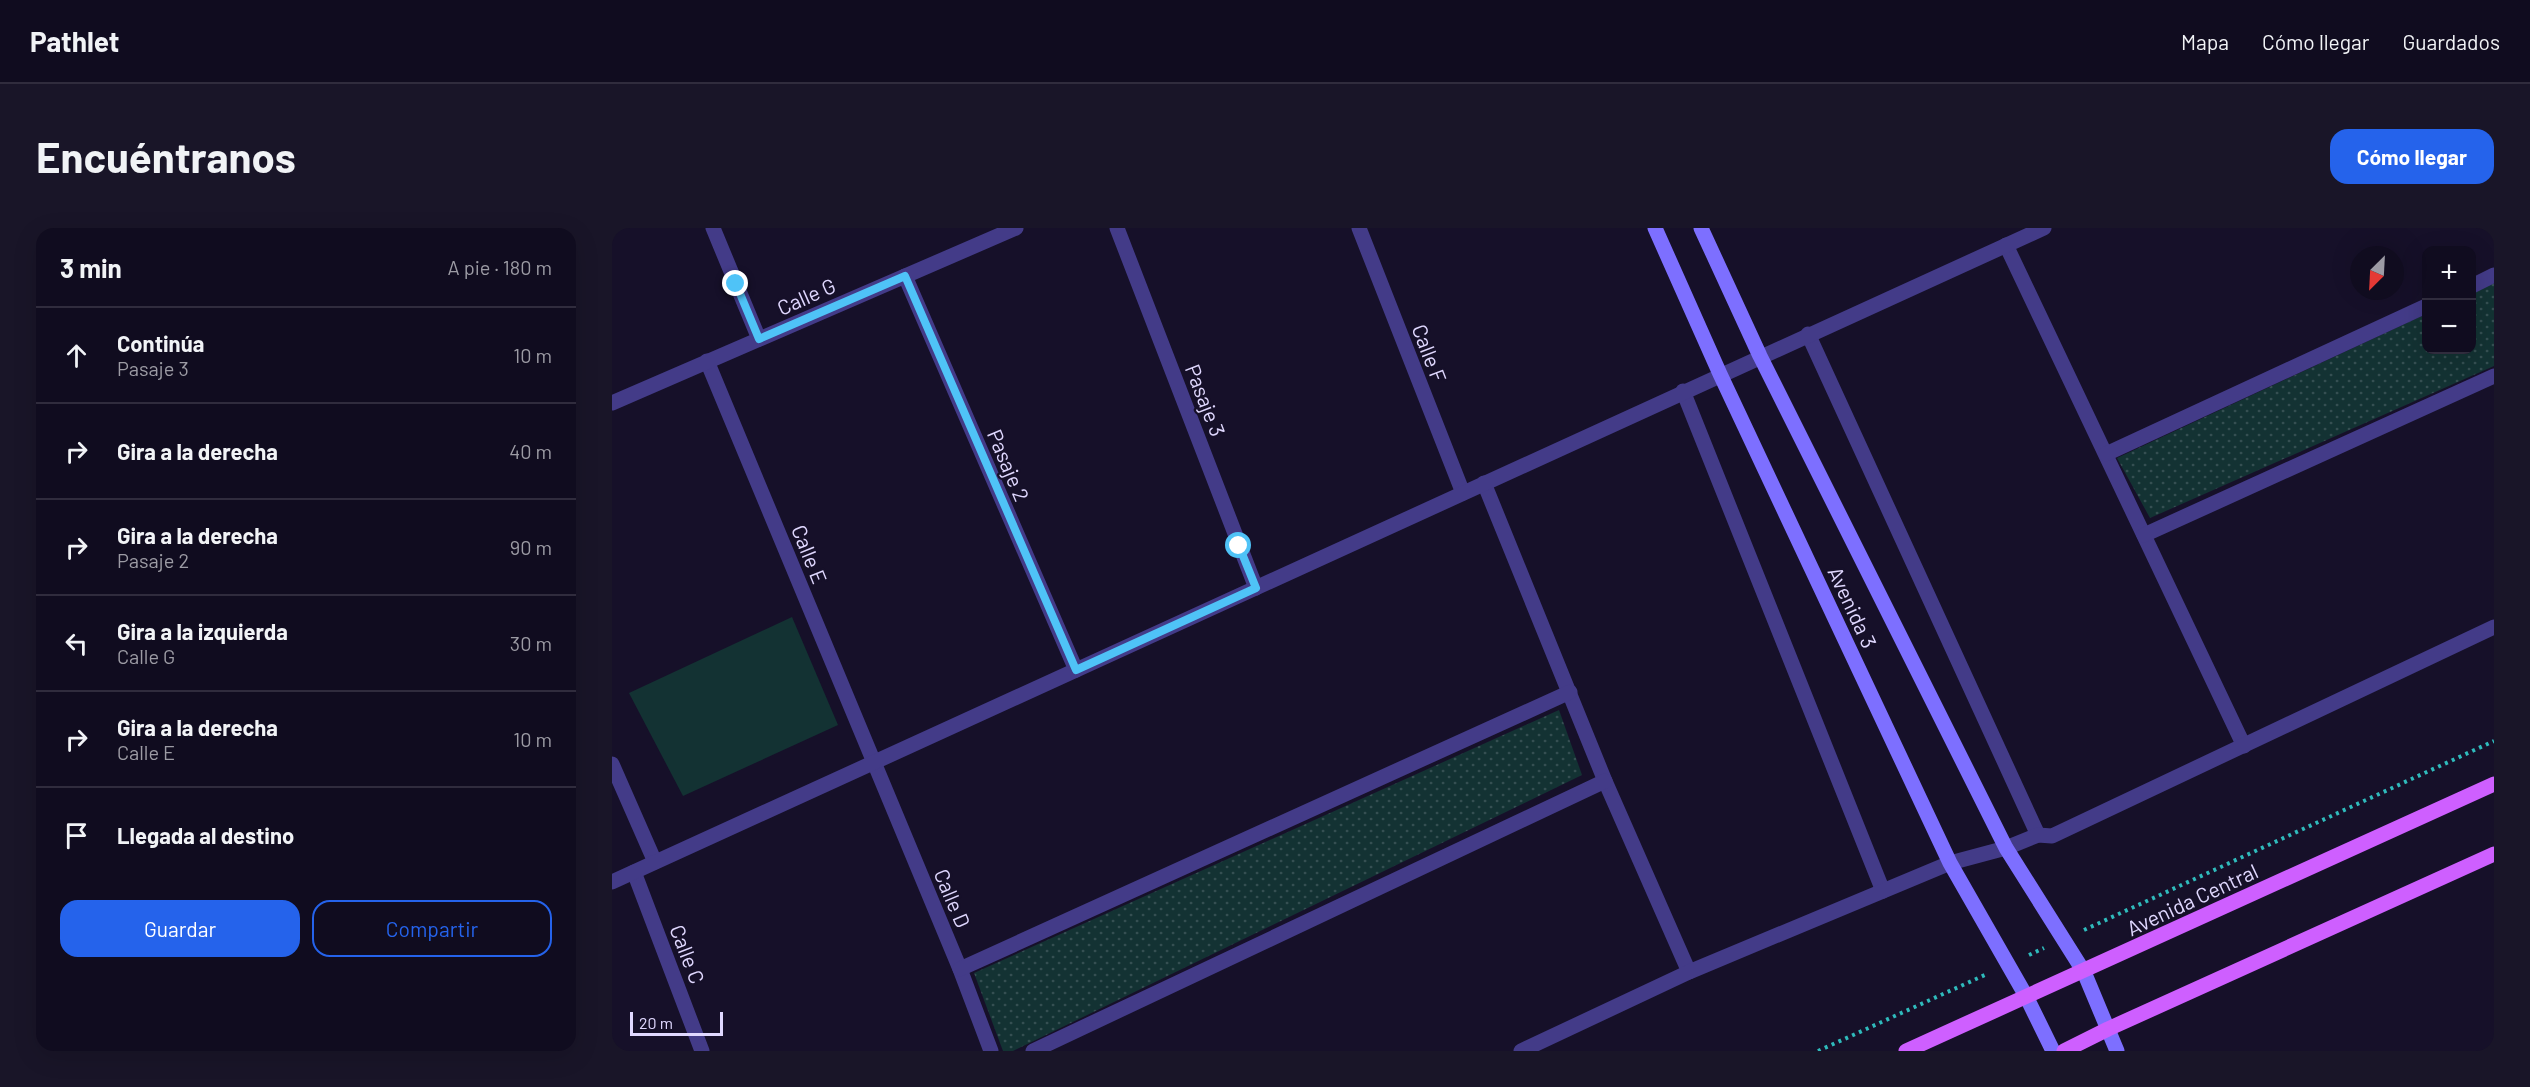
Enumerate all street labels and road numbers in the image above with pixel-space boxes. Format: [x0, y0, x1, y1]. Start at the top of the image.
street label: Calle G [773, 272, 839, 320]
street label: Calle F [1408, 320, 1453, 386]
street label: Pasaje 3 [1181, 360, 1231, 440]
street label: Pasaje 2 [983, 425, 1035, 505]
street label: Calle E [787, 521, 833, 587]
street label: Avenida 3 [1823, 562, 1883, 652]
street label: Avenida Central [2122, 858, 2262, 940]
street label: Calle D [930, 865, 976, 931]
street label: Calle C [665, 921, 711, 987]

